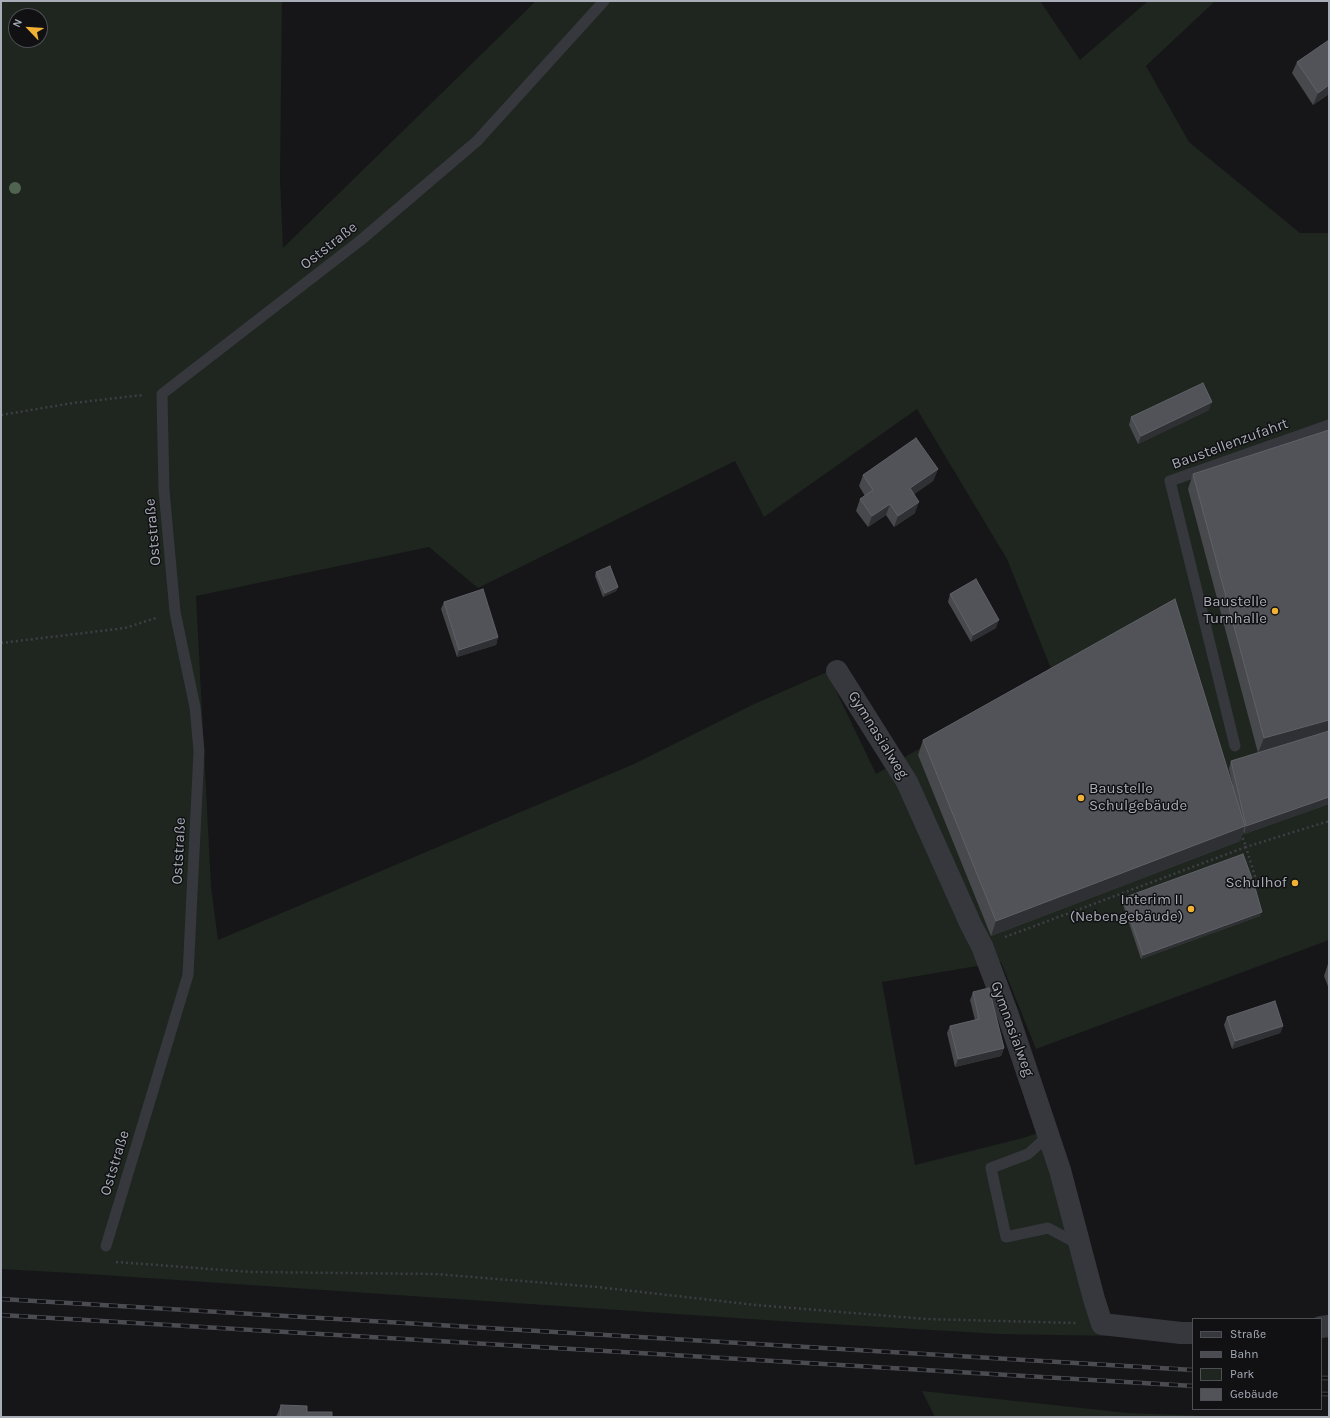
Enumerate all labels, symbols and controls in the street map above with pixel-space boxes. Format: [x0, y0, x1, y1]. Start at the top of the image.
north arrow [8, 8, 48, 48]
text: N [10, 17, 25, 29]
street label: Oststraße [297, 218, 361, 274]
street label: Baustellenzufahrt [1169, 415, 1291, 473]
street label: Oststraße [141, 498, 165, 566]
place label: Baustelle Turnhalle [1203, 593, 1267, 628]
marker: Baustelle Turnhalle [1270, 606, 1280, 616]
street label: Gymnasialweg [844, 688, 912, 782]
place label: Baustelle Schulgebäude [1089, 780, 1187, 815]
marker: Baustelle Schulgebäude [1076, 793, 1086, 803]
street label: Oststraße [168, 817, 190, 885]
place label: Schulhof [1225, 874, 1287, 892]
marker: Schulhof [1290, 878, 1300, 888]
place label: Interim II (Nebengebäude) [1070, 891, 1183, 926]
marker: Interim II (Nebengebäude) [1186, 904, 1196, 914]
street label: Gymnasialweg [986, 979, 1038, 1079]
street label: Oststraße [97, 1128, 133, 1198]
legend [1192, 1318, 1322, 1410]
text: Straße [1230, 1327, 1266, 1341]
text: Bahn [1230, 1347, 1259, 1361]
text: Park [1230, 1367, 1254, 1381]
text: Gebäude [1230, 1387, 1278, 1401]

